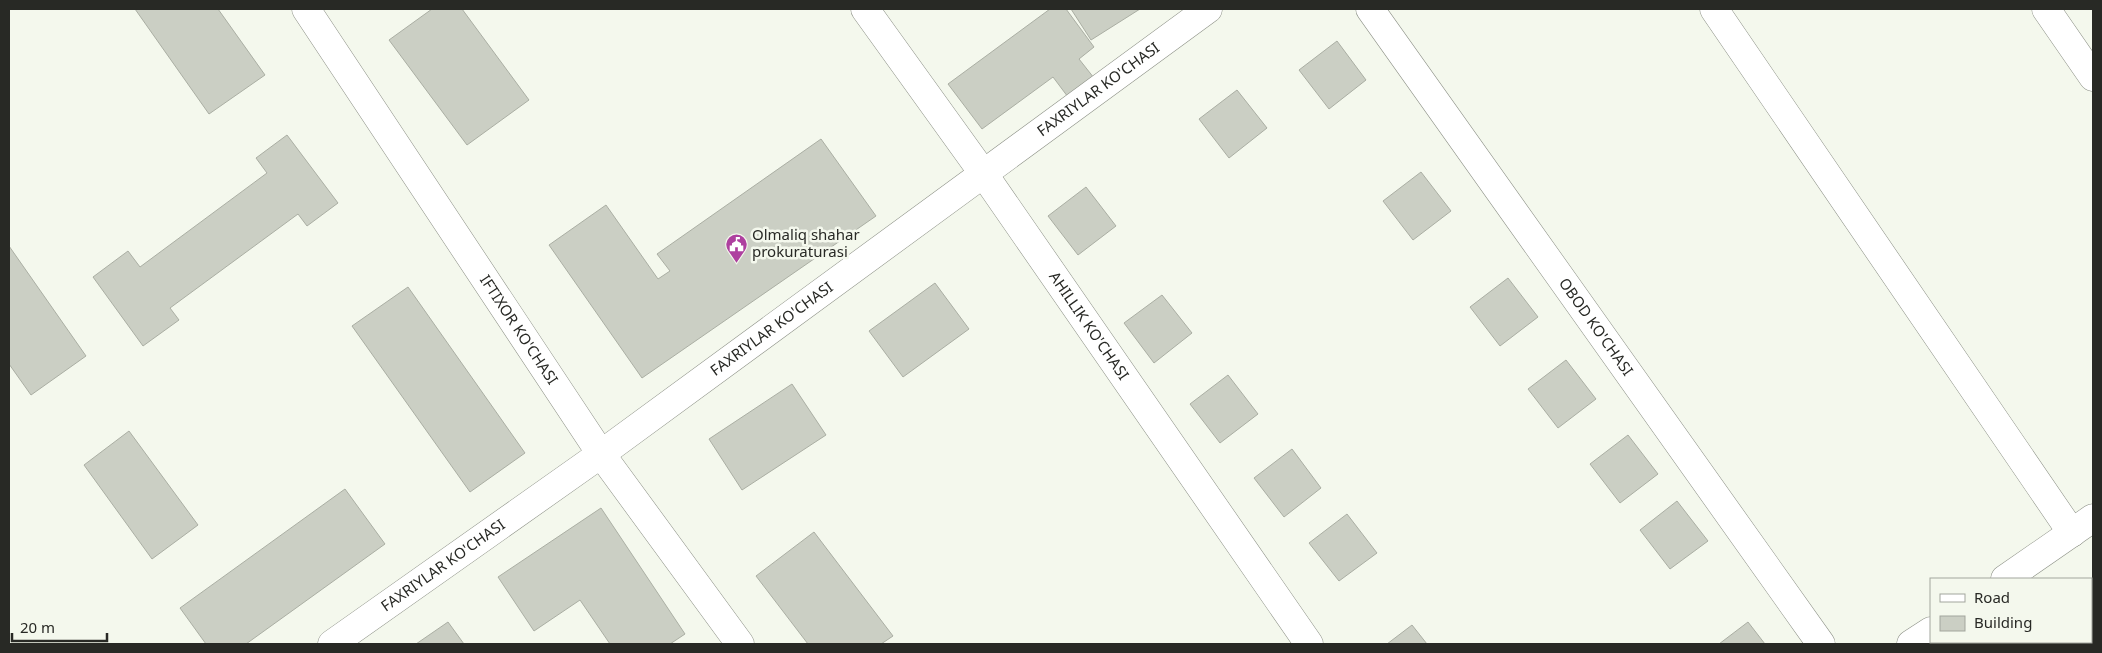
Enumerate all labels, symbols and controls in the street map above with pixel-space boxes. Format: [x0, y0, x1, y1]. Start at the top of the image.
street label: FAXRIYLAR KO'CHASI [1032, 37, 1163, 140]
place label: Olmaliq shahar prokuraturasi [752, 224, 860, 261]
public building icon: Olmaliq shahar prokuraturasi [724, 232, 748, 263]
street label: AHILLIK KO'CHASI [1045, 267, 1134, 383]
street label: IFTIXOR KO'CHASI [476, 271, 563, 388]
street label: OBOD KO'CHASI [1555, 273, 1638, 379]
street label: FAXRIYLAR KO'CHASI [706, 276, 836, 380]
street label: FAXRIYLAR KO'CHASI [377, 514, 508, 615]
legend [1930, 578, 2092, 643]
text: Road [1974, 587, 2010, 607]
scale bar [12, 610, 108, 642]
text: Building [1974, 612, 2032, 632]
text: 20 m [20, 617, 55, 637]

